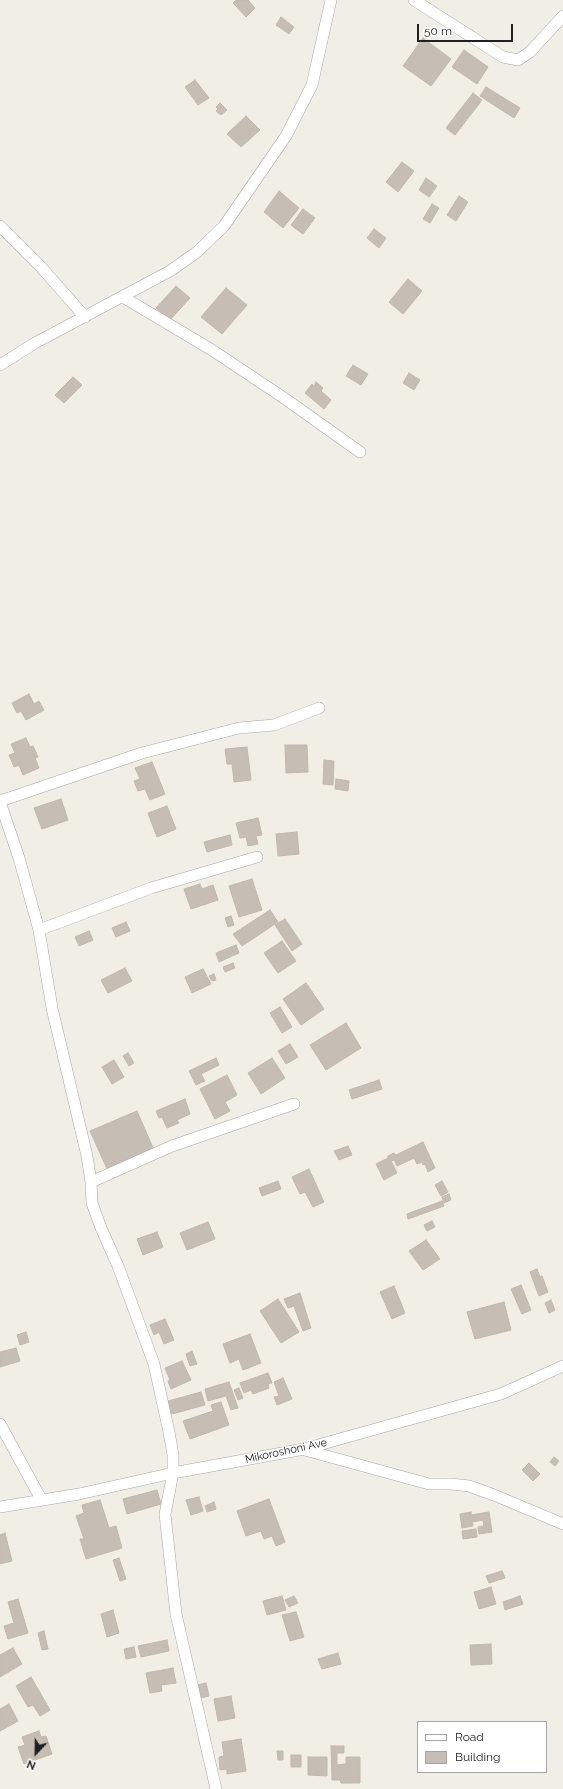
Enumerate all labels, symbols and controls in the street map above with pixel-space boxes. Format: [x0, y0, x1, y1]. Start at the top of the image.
scale bar [419, 16, 515, 42]
text: 50 m [424, 24, 452, 38]
street label: Mikoroshoni Ave [244, 1436, 328, 1466]
legend [417, 1721, 547, 1773]
text: Road [455, 1730, 484, 1744]
north arrow [16, 1733, 56, 1773]
text: Building [455, 1750, 501, 1764]
text: N [25, 1757, 38, 1772]

